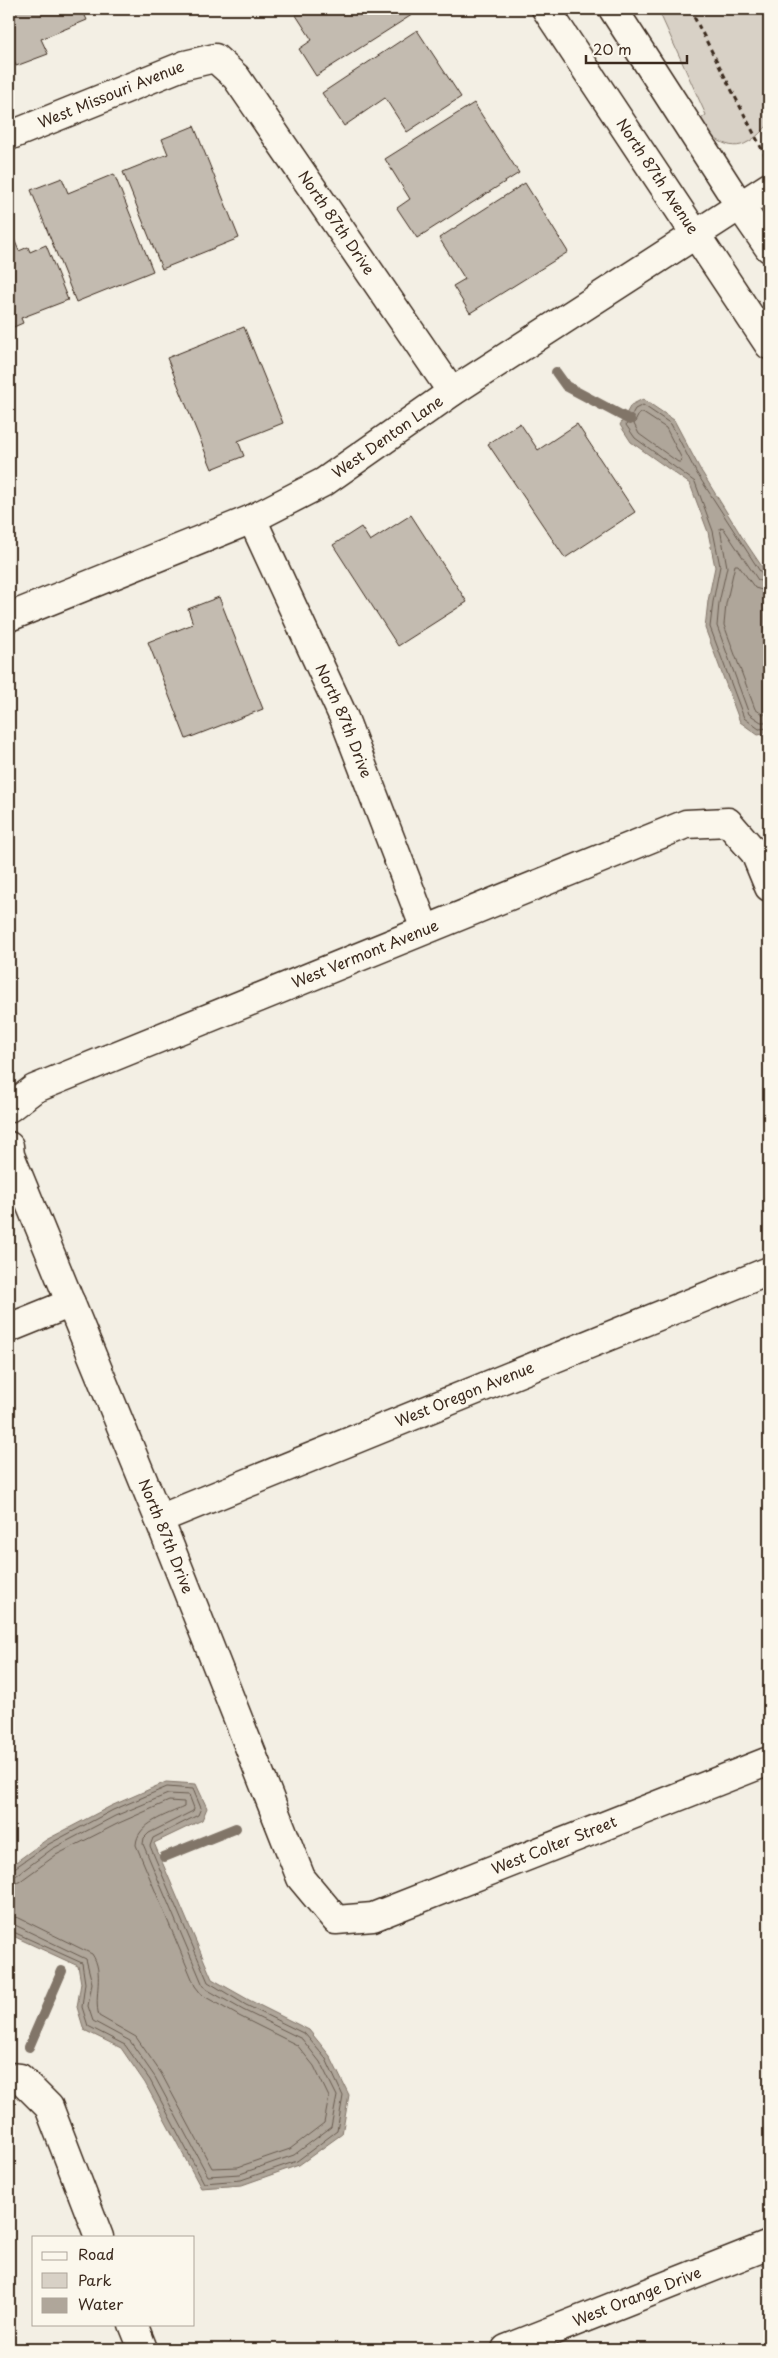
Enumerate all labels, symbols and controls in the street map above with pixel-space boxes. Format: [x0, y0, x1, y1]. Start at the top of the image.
scale bar [586, 32, 687, 64]
text: 20 m [593, 37, 632, 60]
street label: West Missouri Avenue [34, 54, 187, 133]
street label: North 87th Avenue [612, 113, 705, 238]
street label: North 87th Drive [293, 165, 381, 279]
street label: West Denton Lane [327, 389, 447, 483]
street label: North 87th Drive [311, 660, 379, 781]
street label: West Vermont Avenue [288, 913, 442, 993]
street label: West Oregon Avenue [391, 1355, 537, 1432]
street label: North 87th Drive [134, 1475, 200, 1597]
street label: West Colter Street [488, 1809, 620, 1879]
legend [32, 2236, 195, 2326]
text: Road [78, 2242, 114, 2265]
street label: West Orange Drive [569, 2260, 704, 2332]
text: Park [78, 2268, 112, 2291]
text: Water [78, 2292, 123, 2315]

